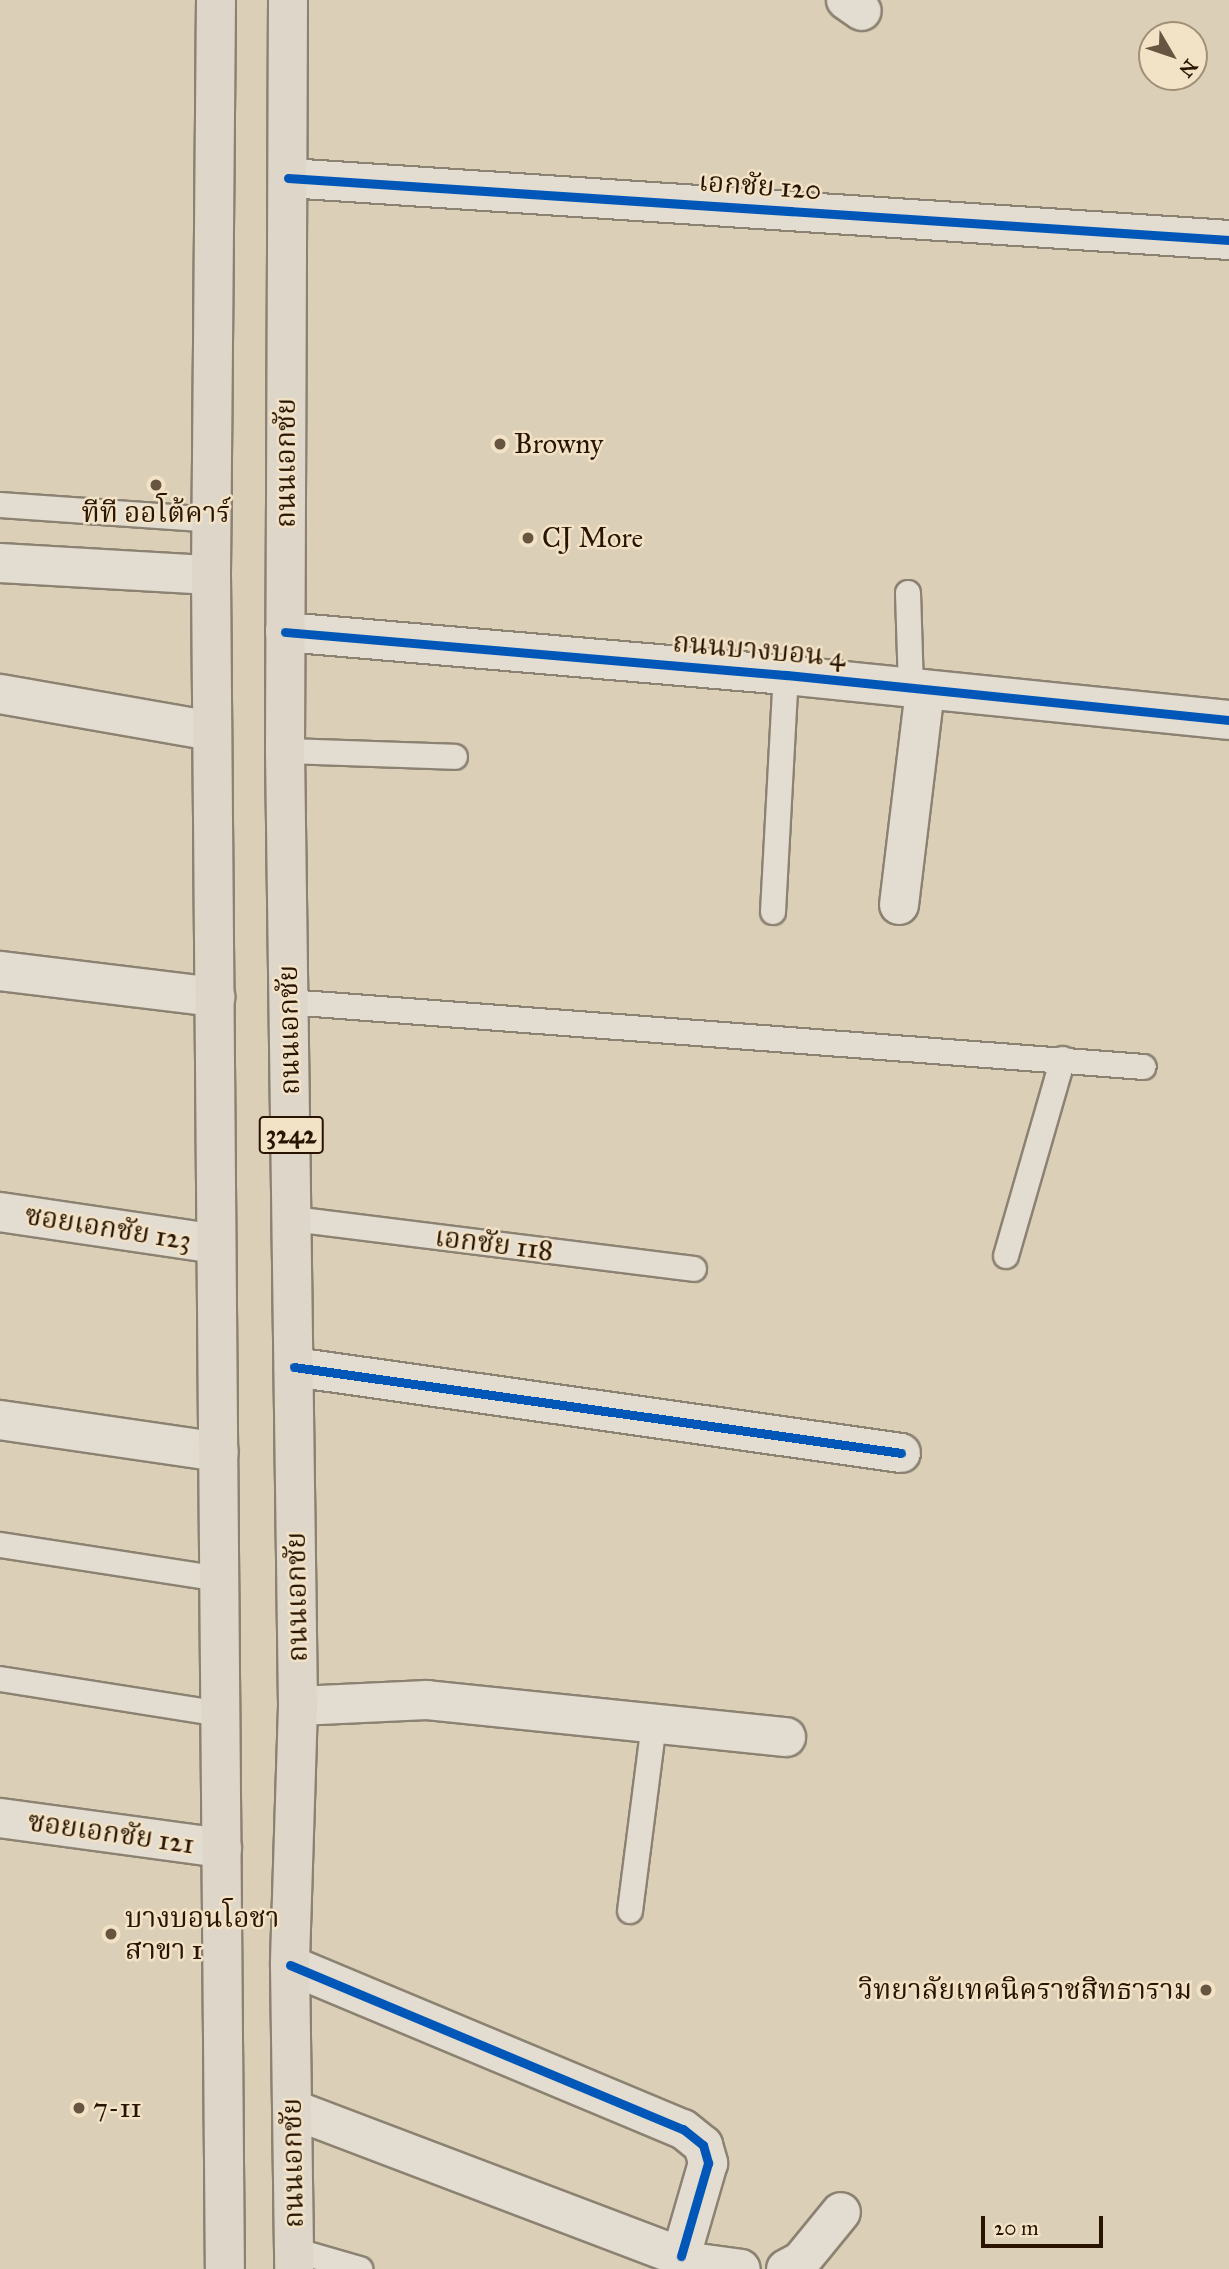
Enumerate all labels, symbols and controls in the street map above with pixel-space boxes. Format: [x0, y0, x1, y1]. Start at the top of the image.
north arrow [1138, 21, 1208, 91]
text: N [1174, 55, 1202, 82]
street label: เอกชัย 120 [697, 165, 823, 207]
street label: ถนนเอกชัย [269, 398, 303, 528]
place label: Browny [514, 427, 603, 461]
marker: Browny [492, 436, 508, 452]
marker: ทีที ออโต้คาร์ [148, 477, 164, 493]
place label: ทีที ออโต้คาร์ [82, 496, 230, 530]
place label: CJ More [542, 521, 643, 555]
marker: CJ More [520, 530, 536, 546]
street label: ถนนบางบอน 4 [671, 626, 847, 674]
street label: ถนนเอกชัย [271, 965, 307, 1095]
road number: 3242 [258, 1112, 324, 1158]
street label: ซอยเอกชัย 123 [22, 1198, 194, 1258]
street label: เอกชัย 118 [433, 1220, 555, 1268]
street label: ถนนเอกชัย [279, 1532, 315, 1662]
street label: ซอยเอกชัย 121 [26, 1805, 196, 1861]
place label: บางบอนโอชา สาขา 1 [125, 1901, 279, 1967]
marker: บางบอนโอชา สาขา 1 [103, 1926, 119, 1942]
place label: วิทยาลัยเทคนิคราชสิทธาราม [859, 1973, 1192, 2007]
marker: วิทยาลัยเทคนิคราชสิทธาราม [1198, 1982, 1214, 1998]
place label: 7-11 [93, 2091, 142, 2125]
street label: ถนนเอกชัย [275, 2098, 311, 2228]
marker: 7-11 [71, 2100, 87, 2116]
scale bar [984, 2202, 1106, 2246]
text: 20 m [994, 2215, 1039, 2241]

